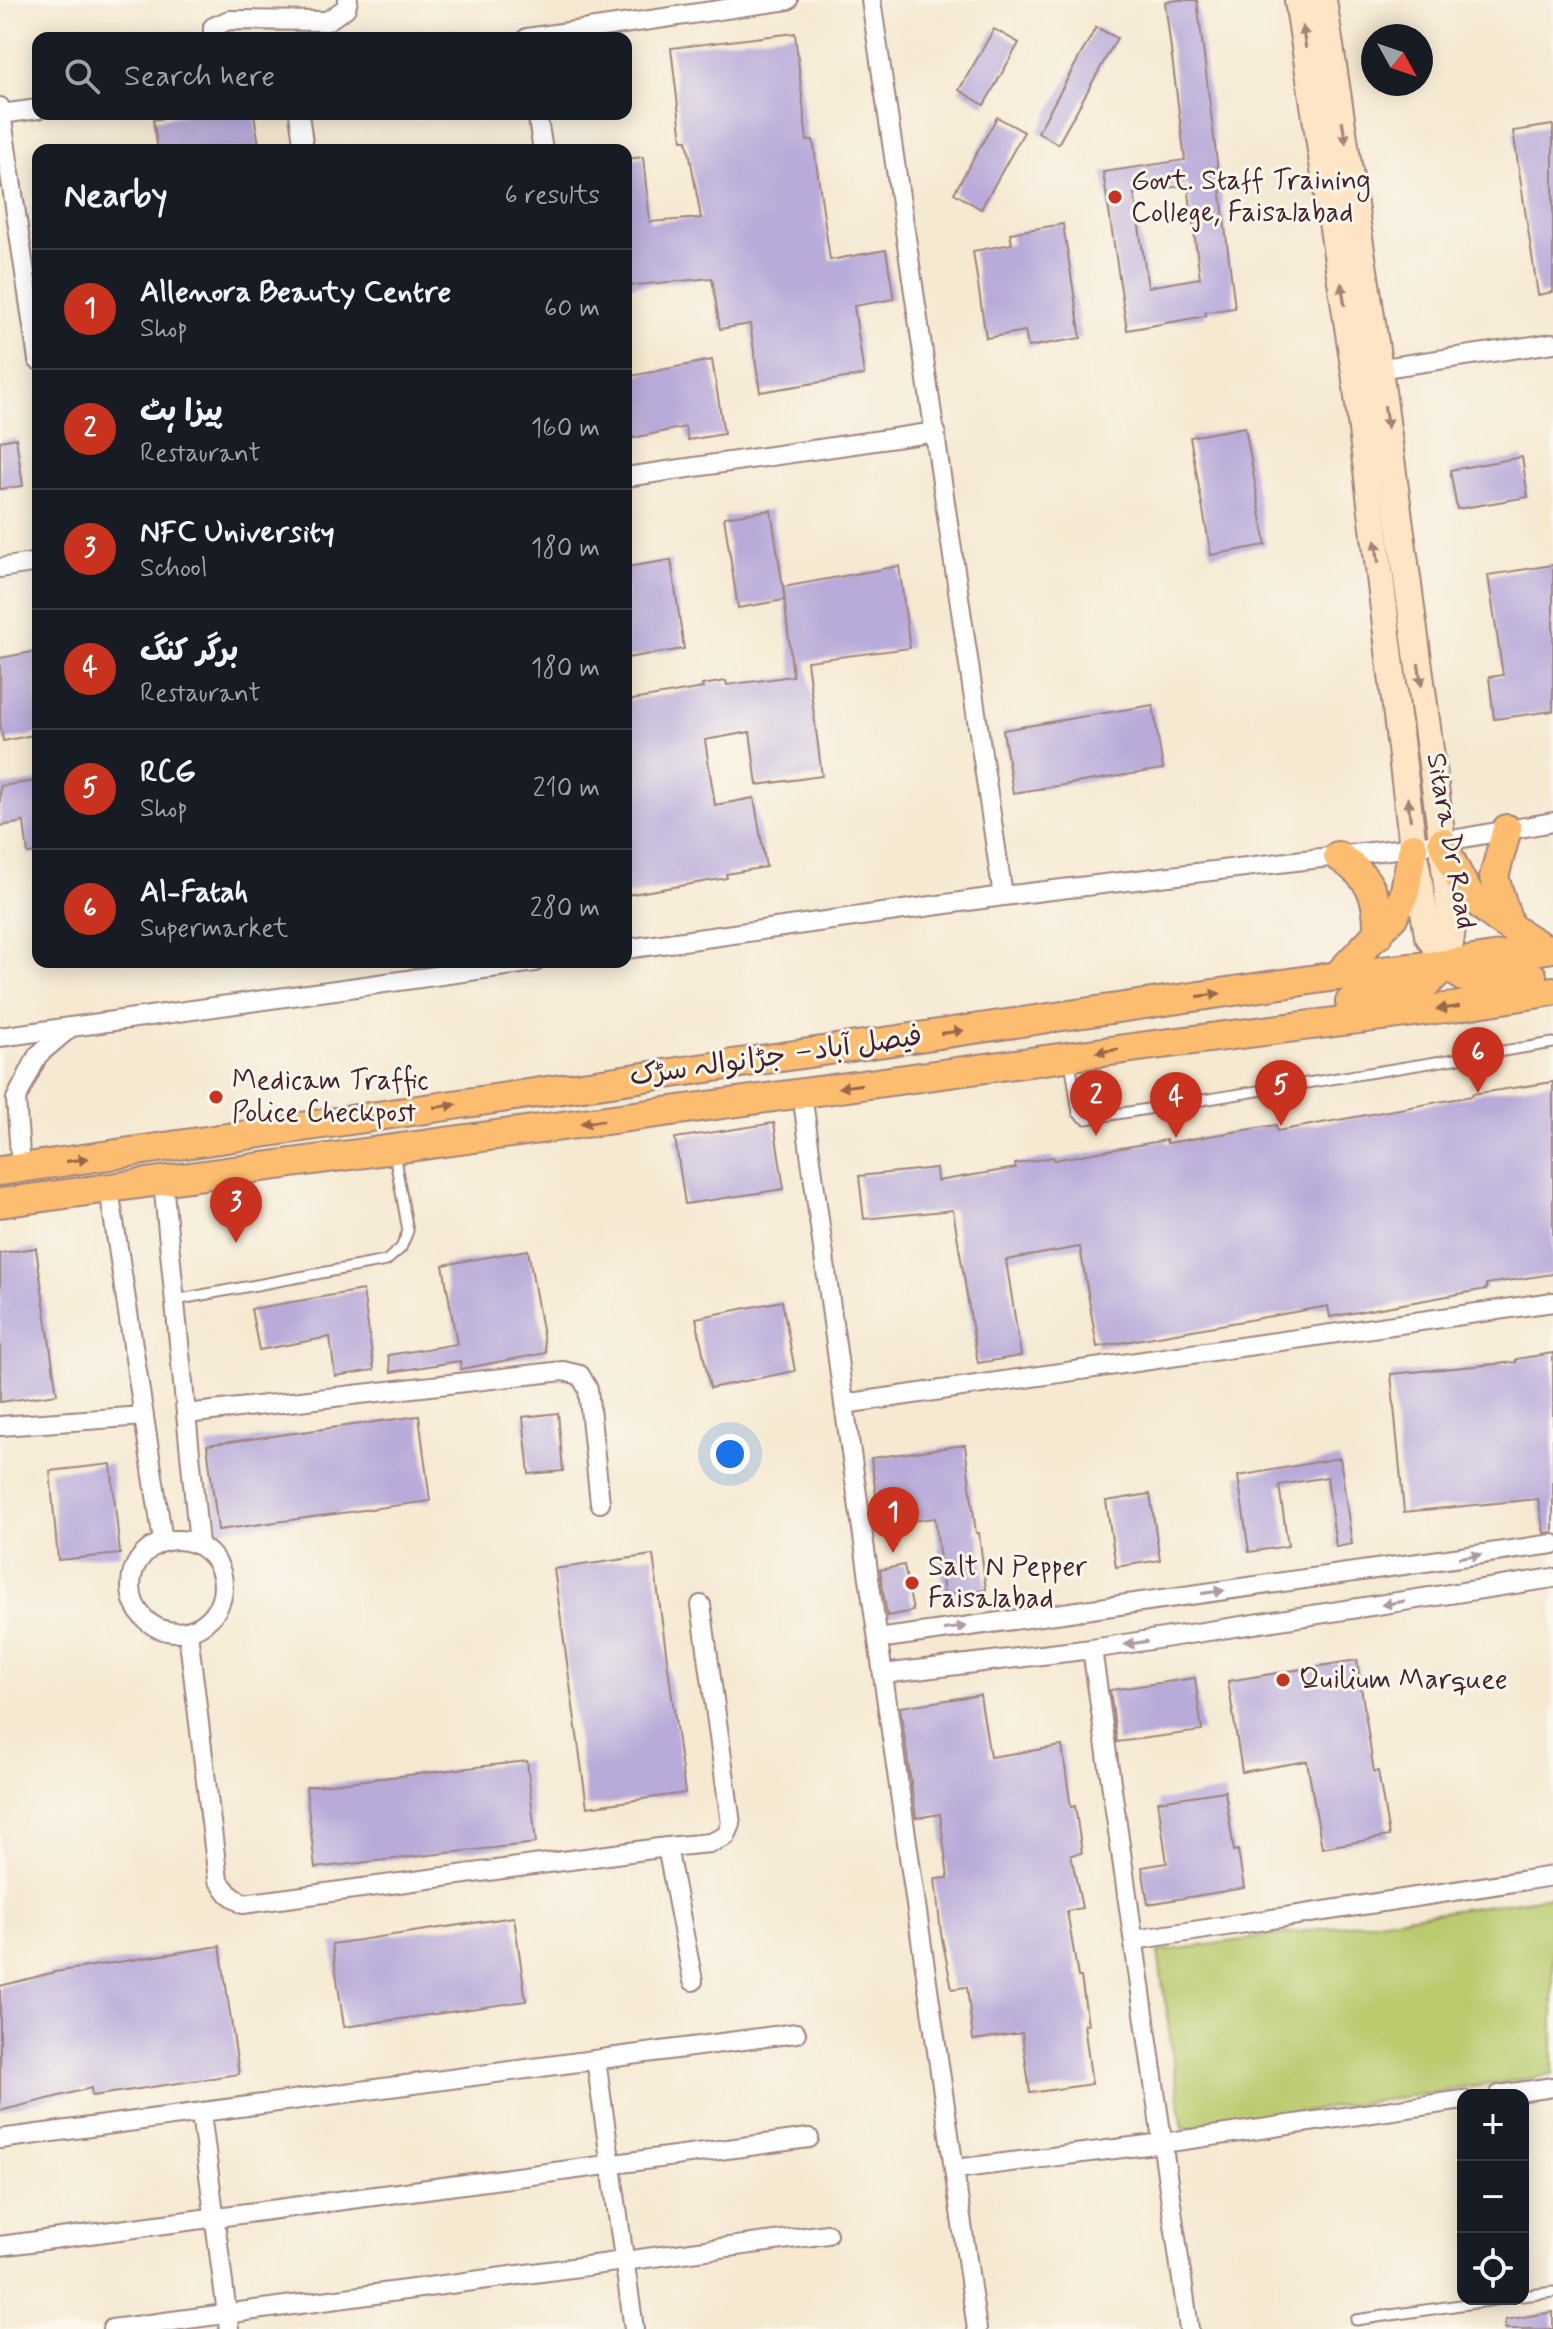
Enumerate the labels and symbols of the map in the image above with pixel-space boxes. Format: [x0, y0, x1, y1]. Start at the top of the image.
one-way arrow [1297, 24, 1310, 49]
north arrow [1361, 24, 1433, 96]
one-way arrow [1338, 120, 1350, 145]
place label: Govt. Staff Training College, Faisalabad [1131, 163, 1371, 232]
marker: Govt. Staff Training College, Faisalabad [1106, 188, 1124, 206]
one-way arrow [1336, 281, 1349, 306]
one-way arrow [1380, 405, 1393, 430]
one-way arrow [1370, 538, 1383, 563]
one-way arrow [1414, 663, 1427, 688]
street label: Sitara Dr Road [1416, 750, 1484, 932]
one-way arrow [1403, 796, 1416, 821]
one-way arrow [1197, 988, 1222, 1001]
one-way arrow [1436, 1002, 1461, 1015]
street label: فیصل آباد– جڑانوالہ سڑک [627, 1018, 925, 1096]
one-way arrow [940, 1025, 965, 1038]
pin: 6 [1452, 1027, 1504, 1093]
one-way arrow [1094, 1045, 1119, 1058]
pin: 5 [1255, 1060, 1307, 1126]
place label: Medicam Traffic Police Checkpost [232, 1063, 429, 1132]
pin: 2 [1070, 1070, 1122, 1136]
pin: 4 [1150, 1072, 1202, 1138]
one-way arrow [837, 1080, 862, 1093]
marker: Medicam Traffic Police Checkpost [207, 1088, 225, 1106]
one-way arrow [433, 1099, 458, 1112]
one-way arrow [579, 1116, 604, 1129]
one-way arrow [65, 1153, 90, 1166]
pin: 3 [210, 1177, 262, 1243]
your location [710, 1434, 750, 1474]
pin: 1 [867, 1487, 919, 1553]
place label: Salt N Pepper Faisalabad [928, 1549, 1087, 1618]
one-way arrow [1458, 1549, 1483, 1562]
marker: Salt N Pepper Faisalabad [903, 1574, 921, 1592]
one-way arrow [1201, 1585, 1226, 1598]
one-way arrow [1380, 1597, 1405, 1610]
one-way arrow [943, 1621, 968, 1634]
one-way arrow [1123, 1637, 1148, 1650]
place label: Quilium Marquee [1299, 1662, 1508, 1699]
marker: Quilium Marquee [1274, 1671, 1292, 1689]

